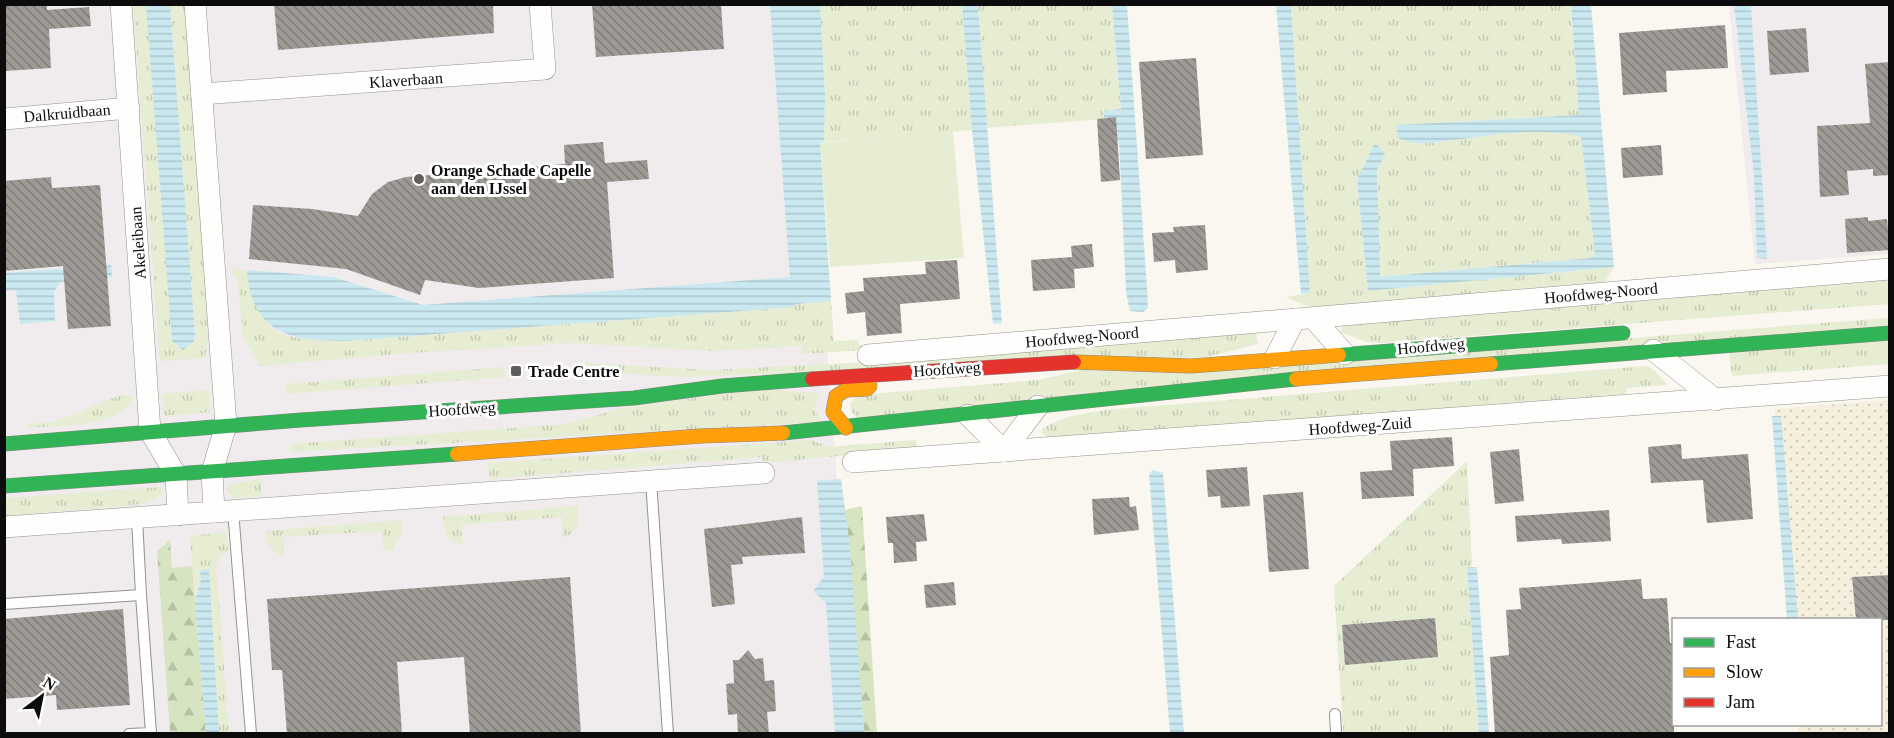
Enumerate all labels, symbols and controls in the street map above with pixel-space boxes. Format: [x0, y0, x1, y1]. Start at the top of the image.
street label: Klaverbaan [369, 69, 443, 91]
street label: Dalkruidbaan [23, 101, 111, 125]
place label: Orange Schade Capelle aan den IJssel [431, 162, 591, 197]
marker: Orange Schade Capelle aan den IJssel [412, 172, 426, 186]
street label: Akeleibaan [127, 206, 149, 280]
street label: Hoofdweg-Noord [1544, 280, 1658, 307]
street label: Hoofdweg-Noord [1025, 324, 1139, 351]
street label: Hoofdweg [1397, 335, 1465, 358]
street label: Hoofdweg [913, 358, 981, 381]
place label: Trade Centre [528, 363, 619, 380]
marker: Trade Centre [509, 364, 523, 378]
street label: Hoofdweg [428, 398, 496, 421]
street label: Hoofdweg-Zuid [1308, 414, 1412, 439]
legend [1672, 618, 1882, 726]
text: Fast [1726, 632, 1756, 652]
text: Slow [1726, 662, 1763, 682]
north arrow [12, 666, 72, 726]
text: N [40, 673, 59, 694]
text: Jam [1726, 692, 1755, 712]

